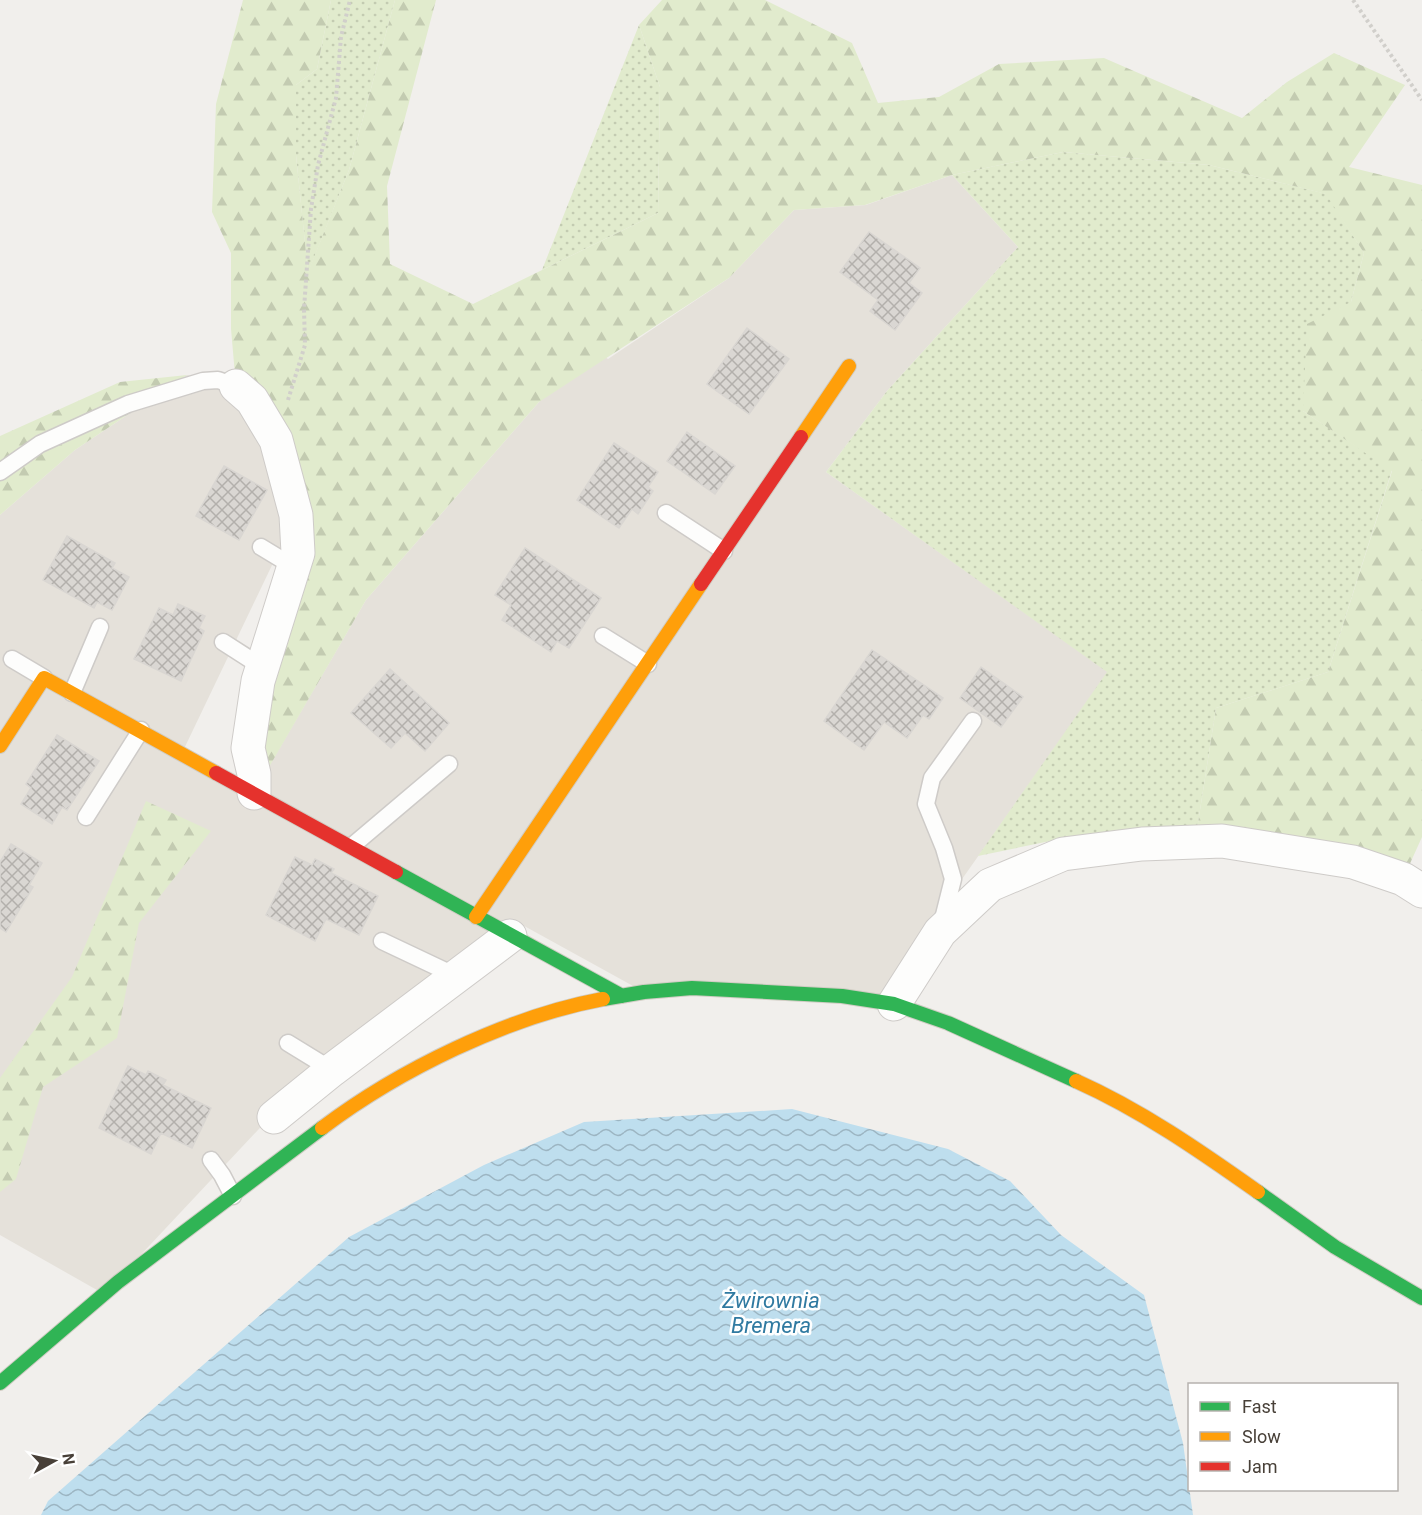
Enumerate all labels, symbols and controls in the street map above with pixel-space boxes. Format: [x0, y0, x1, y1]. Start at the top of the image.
water label: Żwirownia Bremera [721, 1288, 820, 1338]
legend [1188, 1383, 1398, 1491]
text: Fast [1242, 1396, 1277, 1417]
text: Slow [1242, 1426, 1281, 1447]
north arrow [24, 1431, 84, 1491]
text: N [58, 1452, 79, 1466]
text: Jam [1242, 1456, 1278, 1477]

